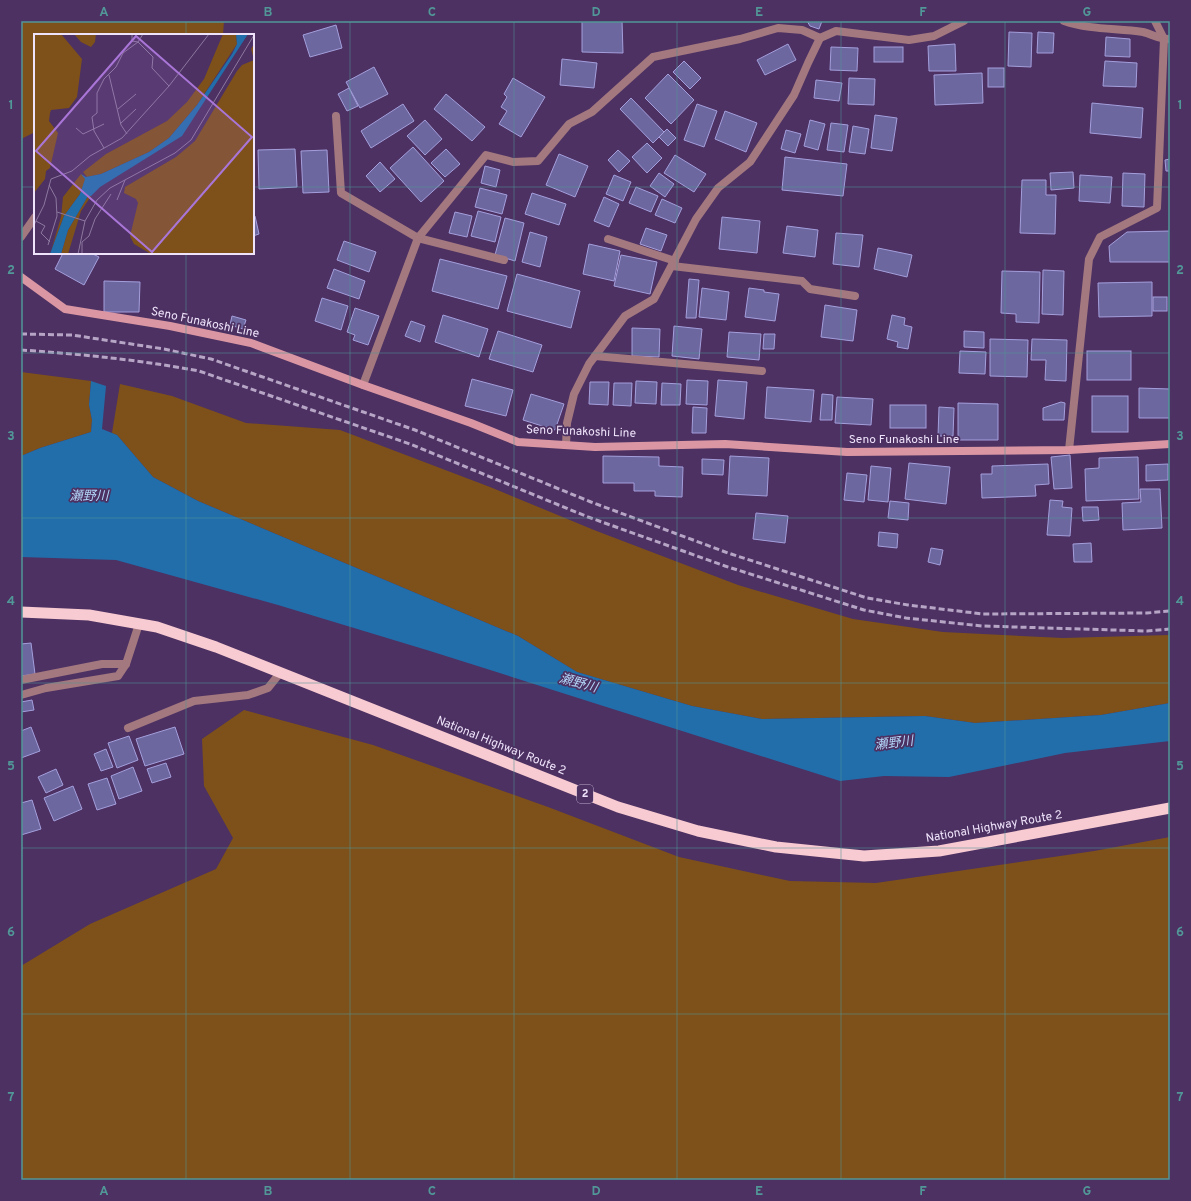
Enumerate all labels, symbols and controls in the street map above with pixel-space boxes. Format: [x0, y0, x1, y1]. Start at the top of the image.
text: A [99, 5, 109, 21]
text: B [264, 5, 273, 21]
text: C [428, 5, 436, 21]
text: D [591, 5, 601, 21]
text: E [755, 5, 763, 21]
text: F [919, 5, 927, 21]
text: G [1083, 5, 1092, 21]
inset map [34, 34, 254, 254]
text: 1 [8, 98, 14, 114]
text: 1 [1177, 98, 1183, 114]
text: 2 [7, 263, 15, 279]
text: 2 [1176, 263, 1184, 279]
street label: Seno Funakoshi Line [149, 304, 261, 342]
street label: Seno Funakoshi Line [526, 422, 636, 442]
text: 3 [7, 429, 15, 445]
text: 3 [1176, 429, 1184, 445]
street label: Seno Funakoshi Line [849, 432, 959, 448]
water label: 瀬野川 [69, 489, 110, 505]
text: 4 [7, 594, 15, 610]
text: 4 [1176, 594, 1184, 610]
water label: 瀬野川 [557, 671, 601, 697]
street label: National Highway Route 2 [434, 713, 568, 779]
water label: 瀬野川 [874, 733, 916, 754]
text: 5 [7, 759, 15, 775]
text: 5 [1176, 759, 1184, 775]
road number: 2 [577, 785, 593, 803]
street label: National Highway Route 2 [925, 807, 1063, 847]
text: 6 [7, 925, 15, 941]
text: 6 [1176, 925, 1184, 941]
text: 7 [8, 1090, 15, 1106]
text: 7 [1177, 1090, 1184, 1106]
text: A [99, 1184, 109, 1200]
text: B [264, 1184, 273, 1200]
text: C [428, 1184, 436, 1200]
text: D [591, 1184, 601, 1200]
text: E [755, 1184, 763, 1200]
text: F [919, 1184, 927, 1200]
text: G [1083, 1184, 1092, 1200]

